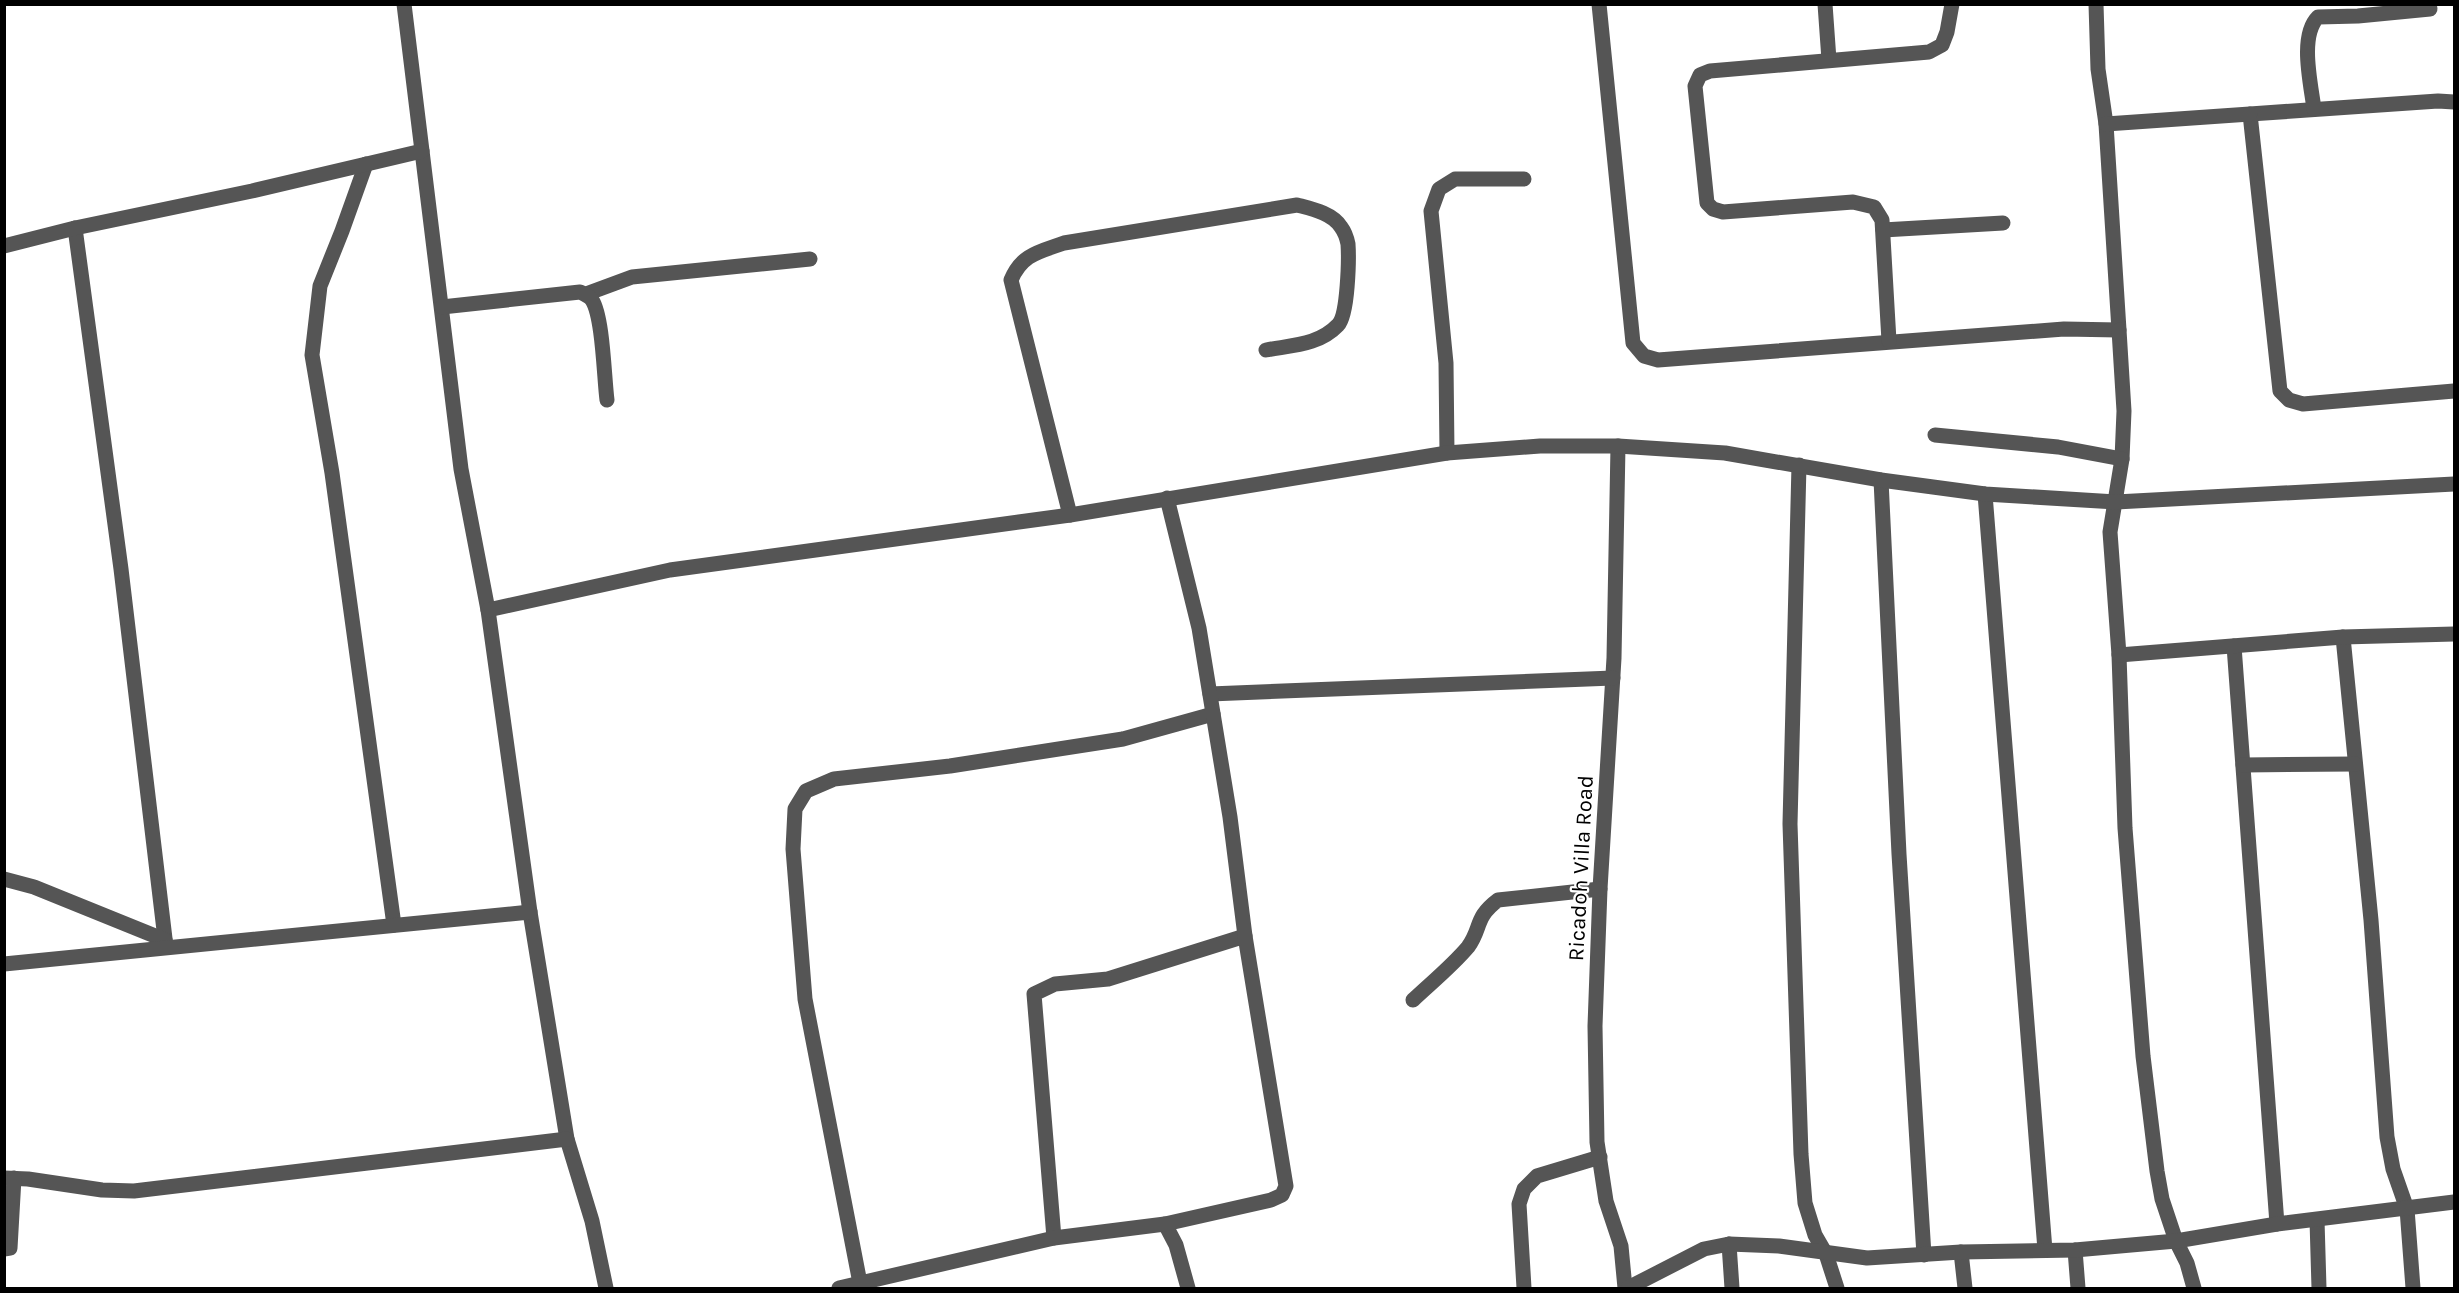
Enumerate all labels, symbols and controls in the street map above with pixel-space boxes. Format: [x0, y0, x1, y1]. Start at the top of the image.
street label: Ricadoh Villa Road [1563, 774, 1599, 962]

